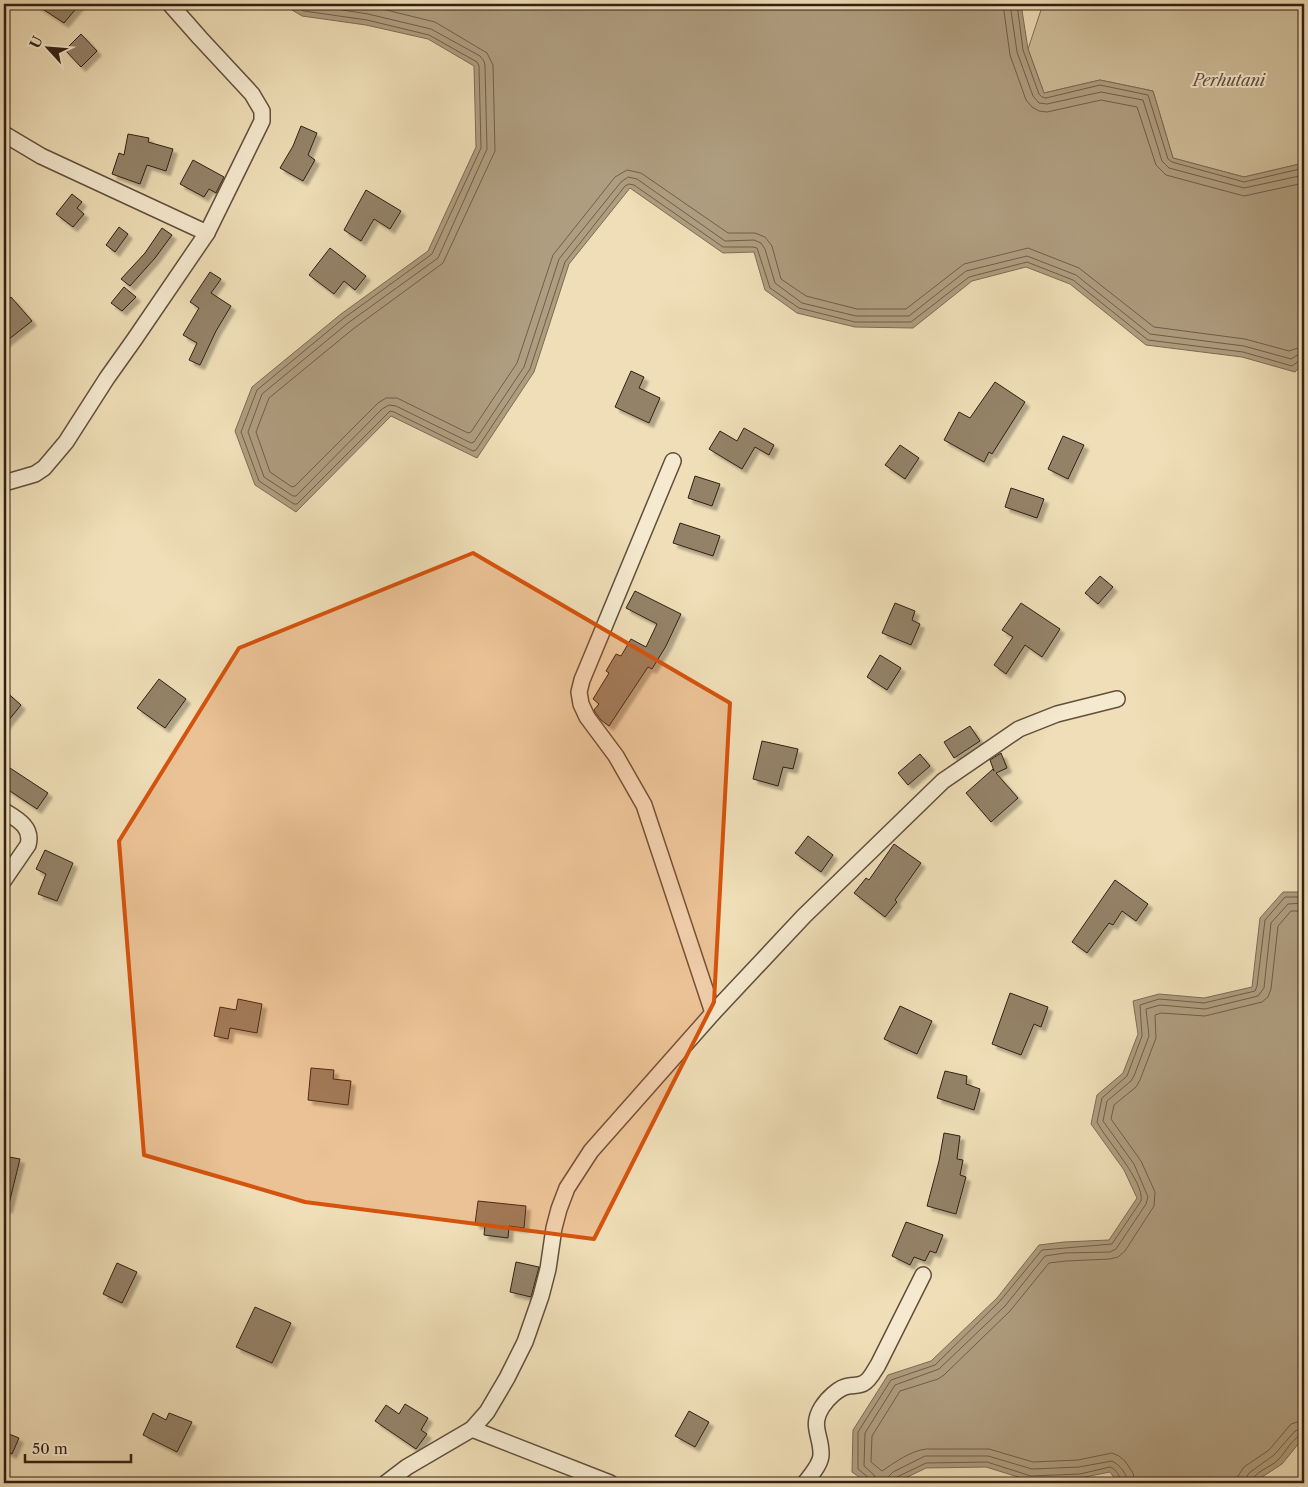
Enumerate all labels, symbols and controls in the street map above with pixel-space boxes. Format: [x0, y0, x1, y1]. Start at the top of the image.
north arrow [22, 22, 72, 72]
text: U [26, 33, 47, 51]
park label: Perhutani [1191, 70, 1266, 90]
scale bar [25, 1432, 131, 1464]
text: 50 m [32, 1439, 68, 1458]

